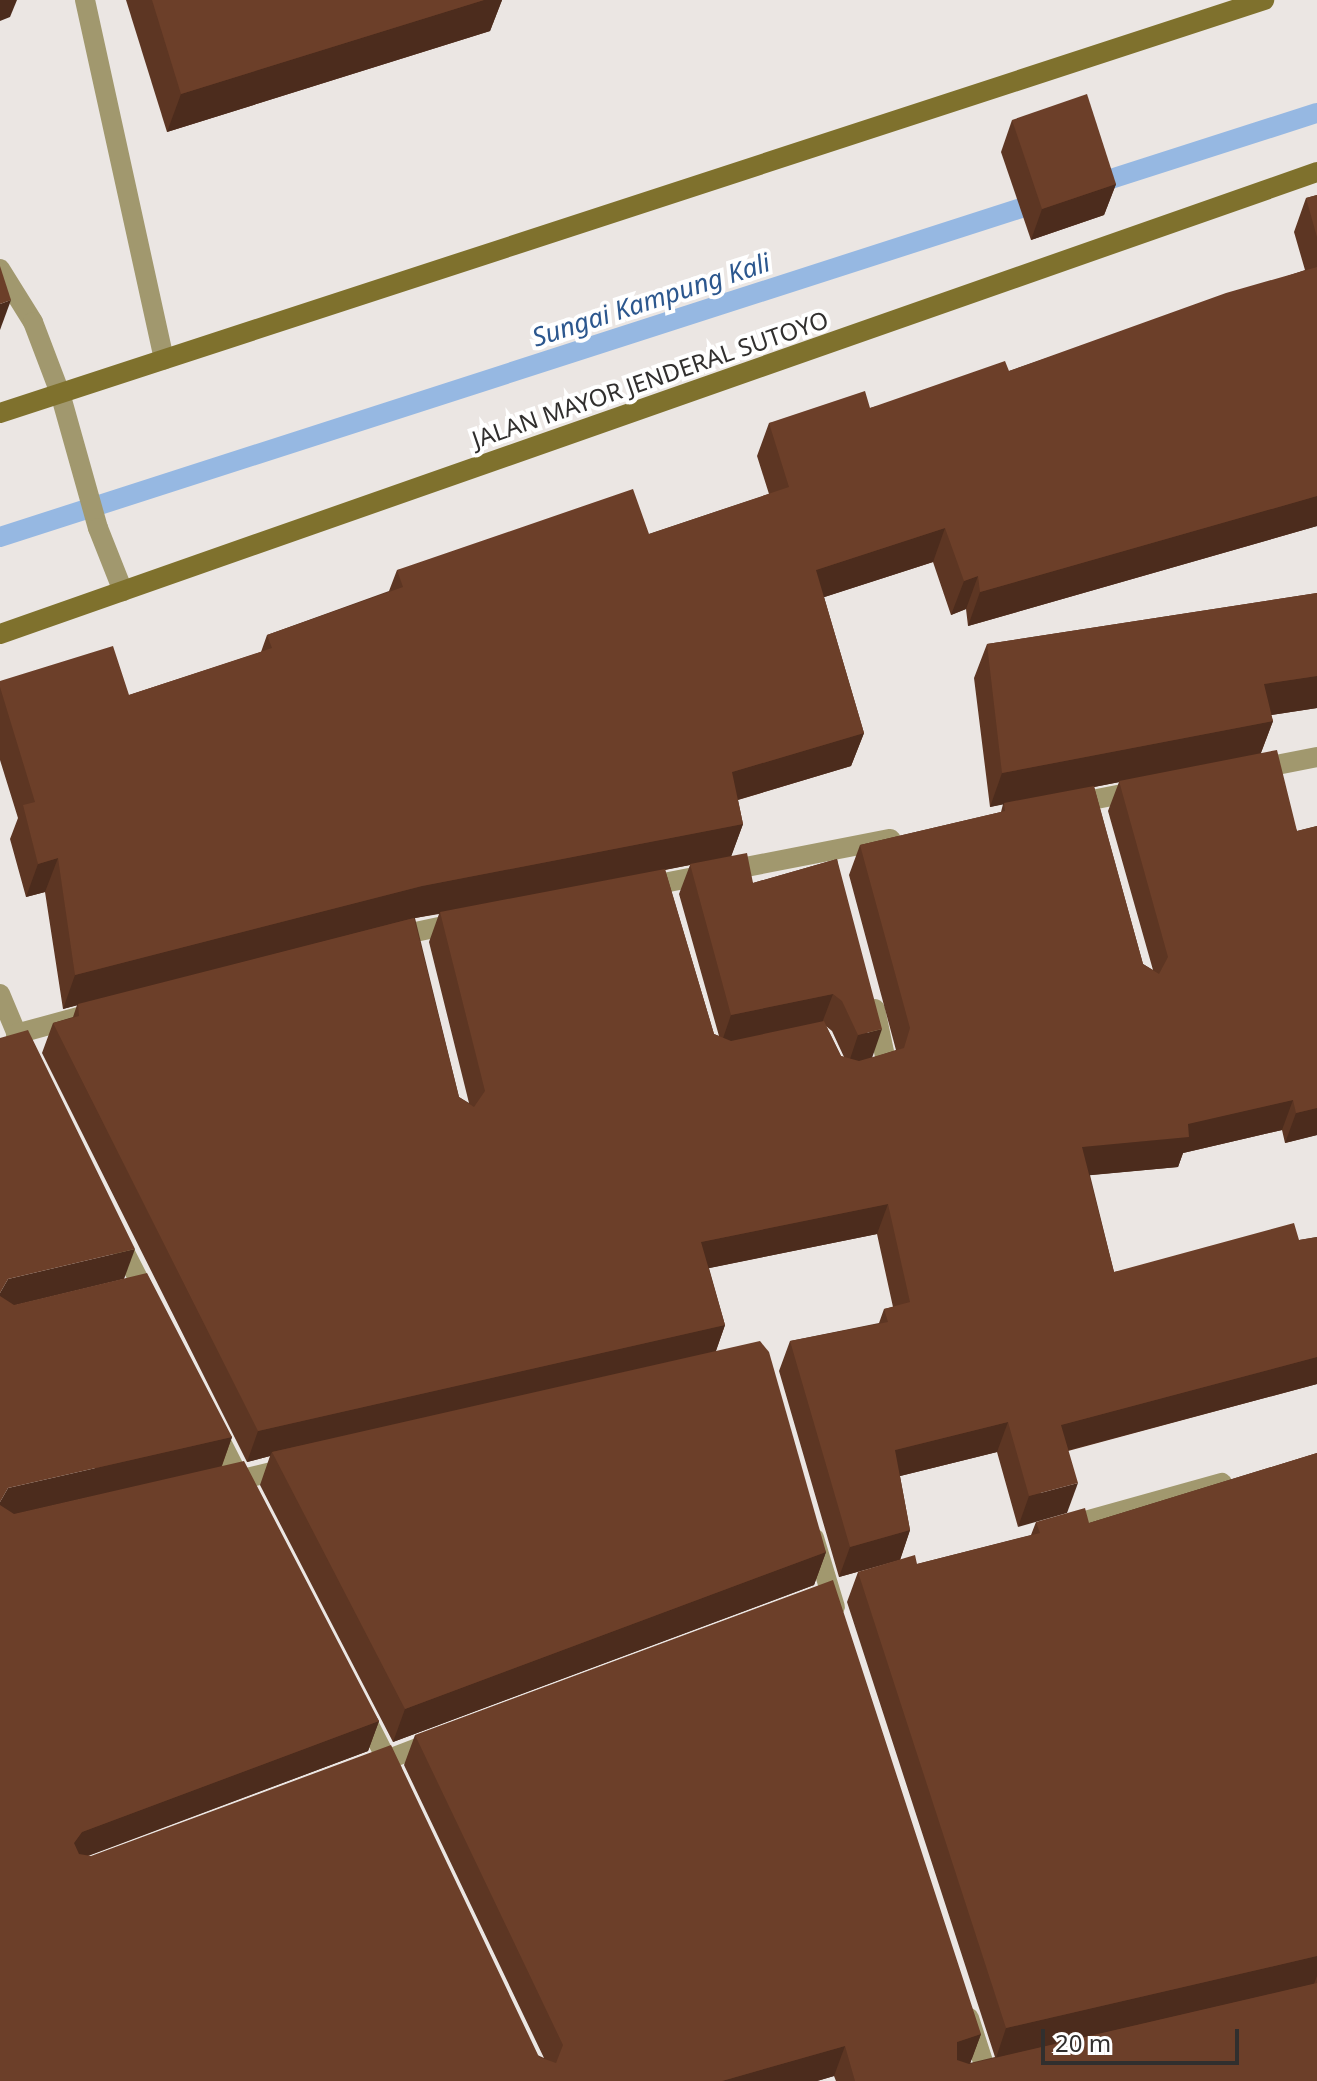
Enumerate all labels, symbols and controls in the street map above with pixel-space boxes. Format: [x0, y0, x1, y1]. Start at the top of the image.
water label: Sungai Kampung Kali [528, 247, 774, 353]
street label: JALAN MAYOR JENDERAL SUTOYO [468, 304, 832, 454]
scale bar [1045, 2013, 1243, 2063]
text: 20 m [1055, 2026, 1111, 2059]

